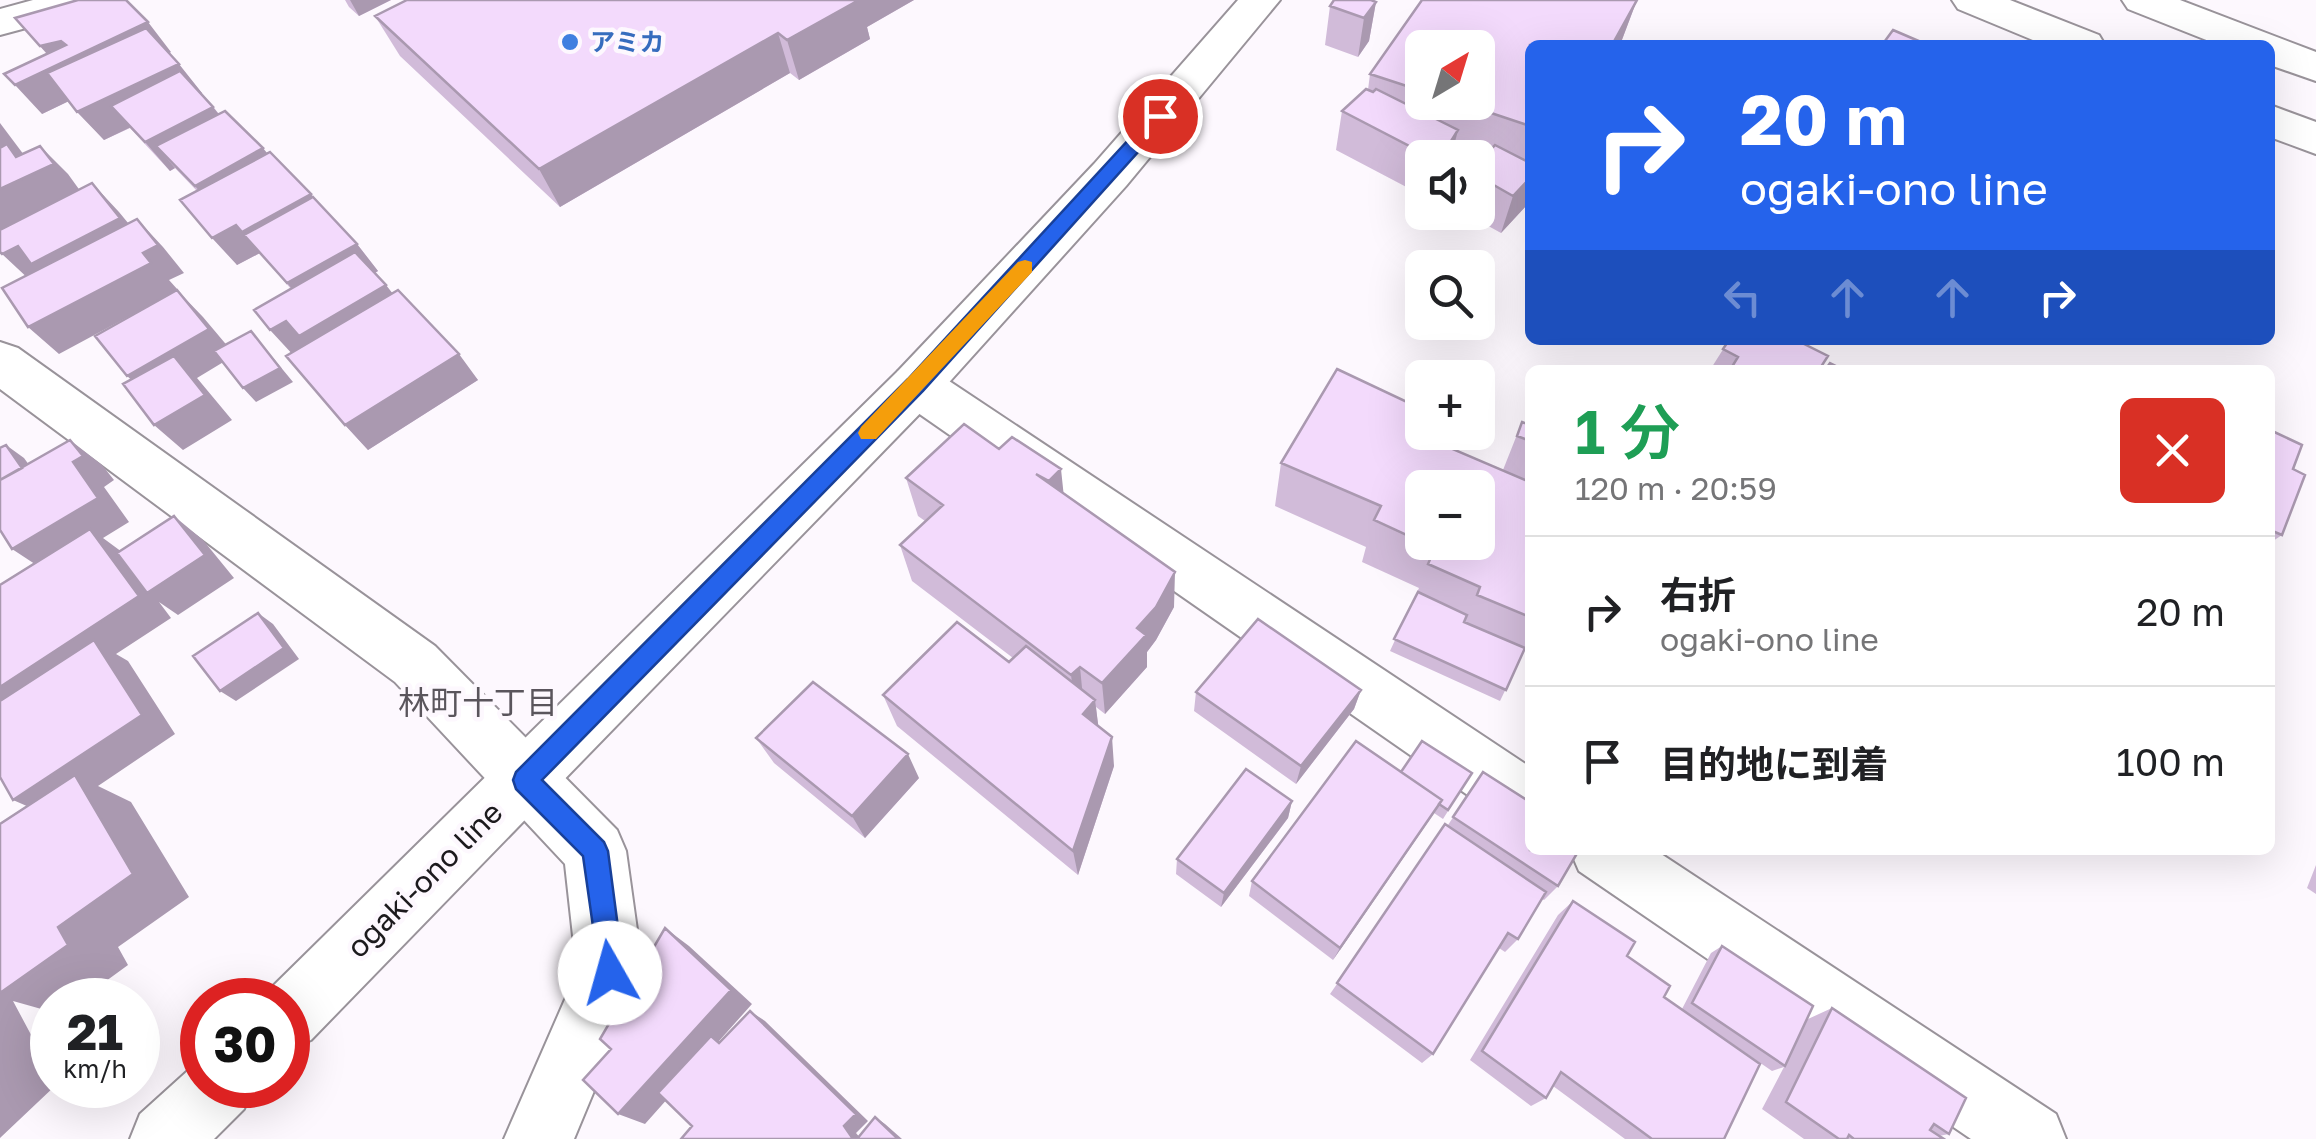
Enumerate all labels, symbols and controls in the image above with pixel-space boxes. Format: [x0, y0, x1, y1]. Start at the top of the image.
place label: アミカ [590, 26, 665, 57]
north arrow [1405, 30, 1495, 120]
map controls [1405, 30, 1495, 560]
marker: アミカ [559, 31, 581, 53]
pin [1118, 74, 1203, 159]
text: 20 m [1740, 76, 1907, 160]
icon: right [1575, 80, 1705, 210]
icon: arrive [1133, 89, 1188, 144]
button: sound [1405, 140, 1495, 230]
text: ogaki-ono line [1740, 161, 2048, 215]
button: search [1405, 250, 1495, 340]
icon: left [1715, 270, 1770, 325]
icon: ahead [1820, 270, 1875, 325]
icon: ahead [1925, 270, 1980, 325]
icon: right [2030, 270, 2085, 325]
button: + [1405, 360, 1495, 450]
text: 1 分 [1575, 395, 1680, 467]
button: close [2120, 398, 2225, 503]
text: 120 m · 20:59 [1575, 469, 1777, 507]
button: − [1405, 470, 1495, 560]
text: 右折 [1660, 572, 1736, 617]
icon: right [1575, 584, 1630, 639]
text: 20 m [2136, 589, 2225, 634]
text: ogaki-ono line [1660, 620, 1879, 658]
district label: 林町十丁目 [398, 683, 558, 721]
icon: arrive [1575, 734, 1630, 789]
text: 100 m [2116, 739, 2225, 784]
text: 目的地に到着 [1660, 741, 1888, 786]
street label: ogaki-ono line [339, 794, 510, 965]
position arrow [558, 921, 662, 1025]
speed limit sign: 30 [180, 978, 310, 1108]
text: 21 [67, 1001, 123, 1061]
text: km/h [63, 1053, 127, 1084]

